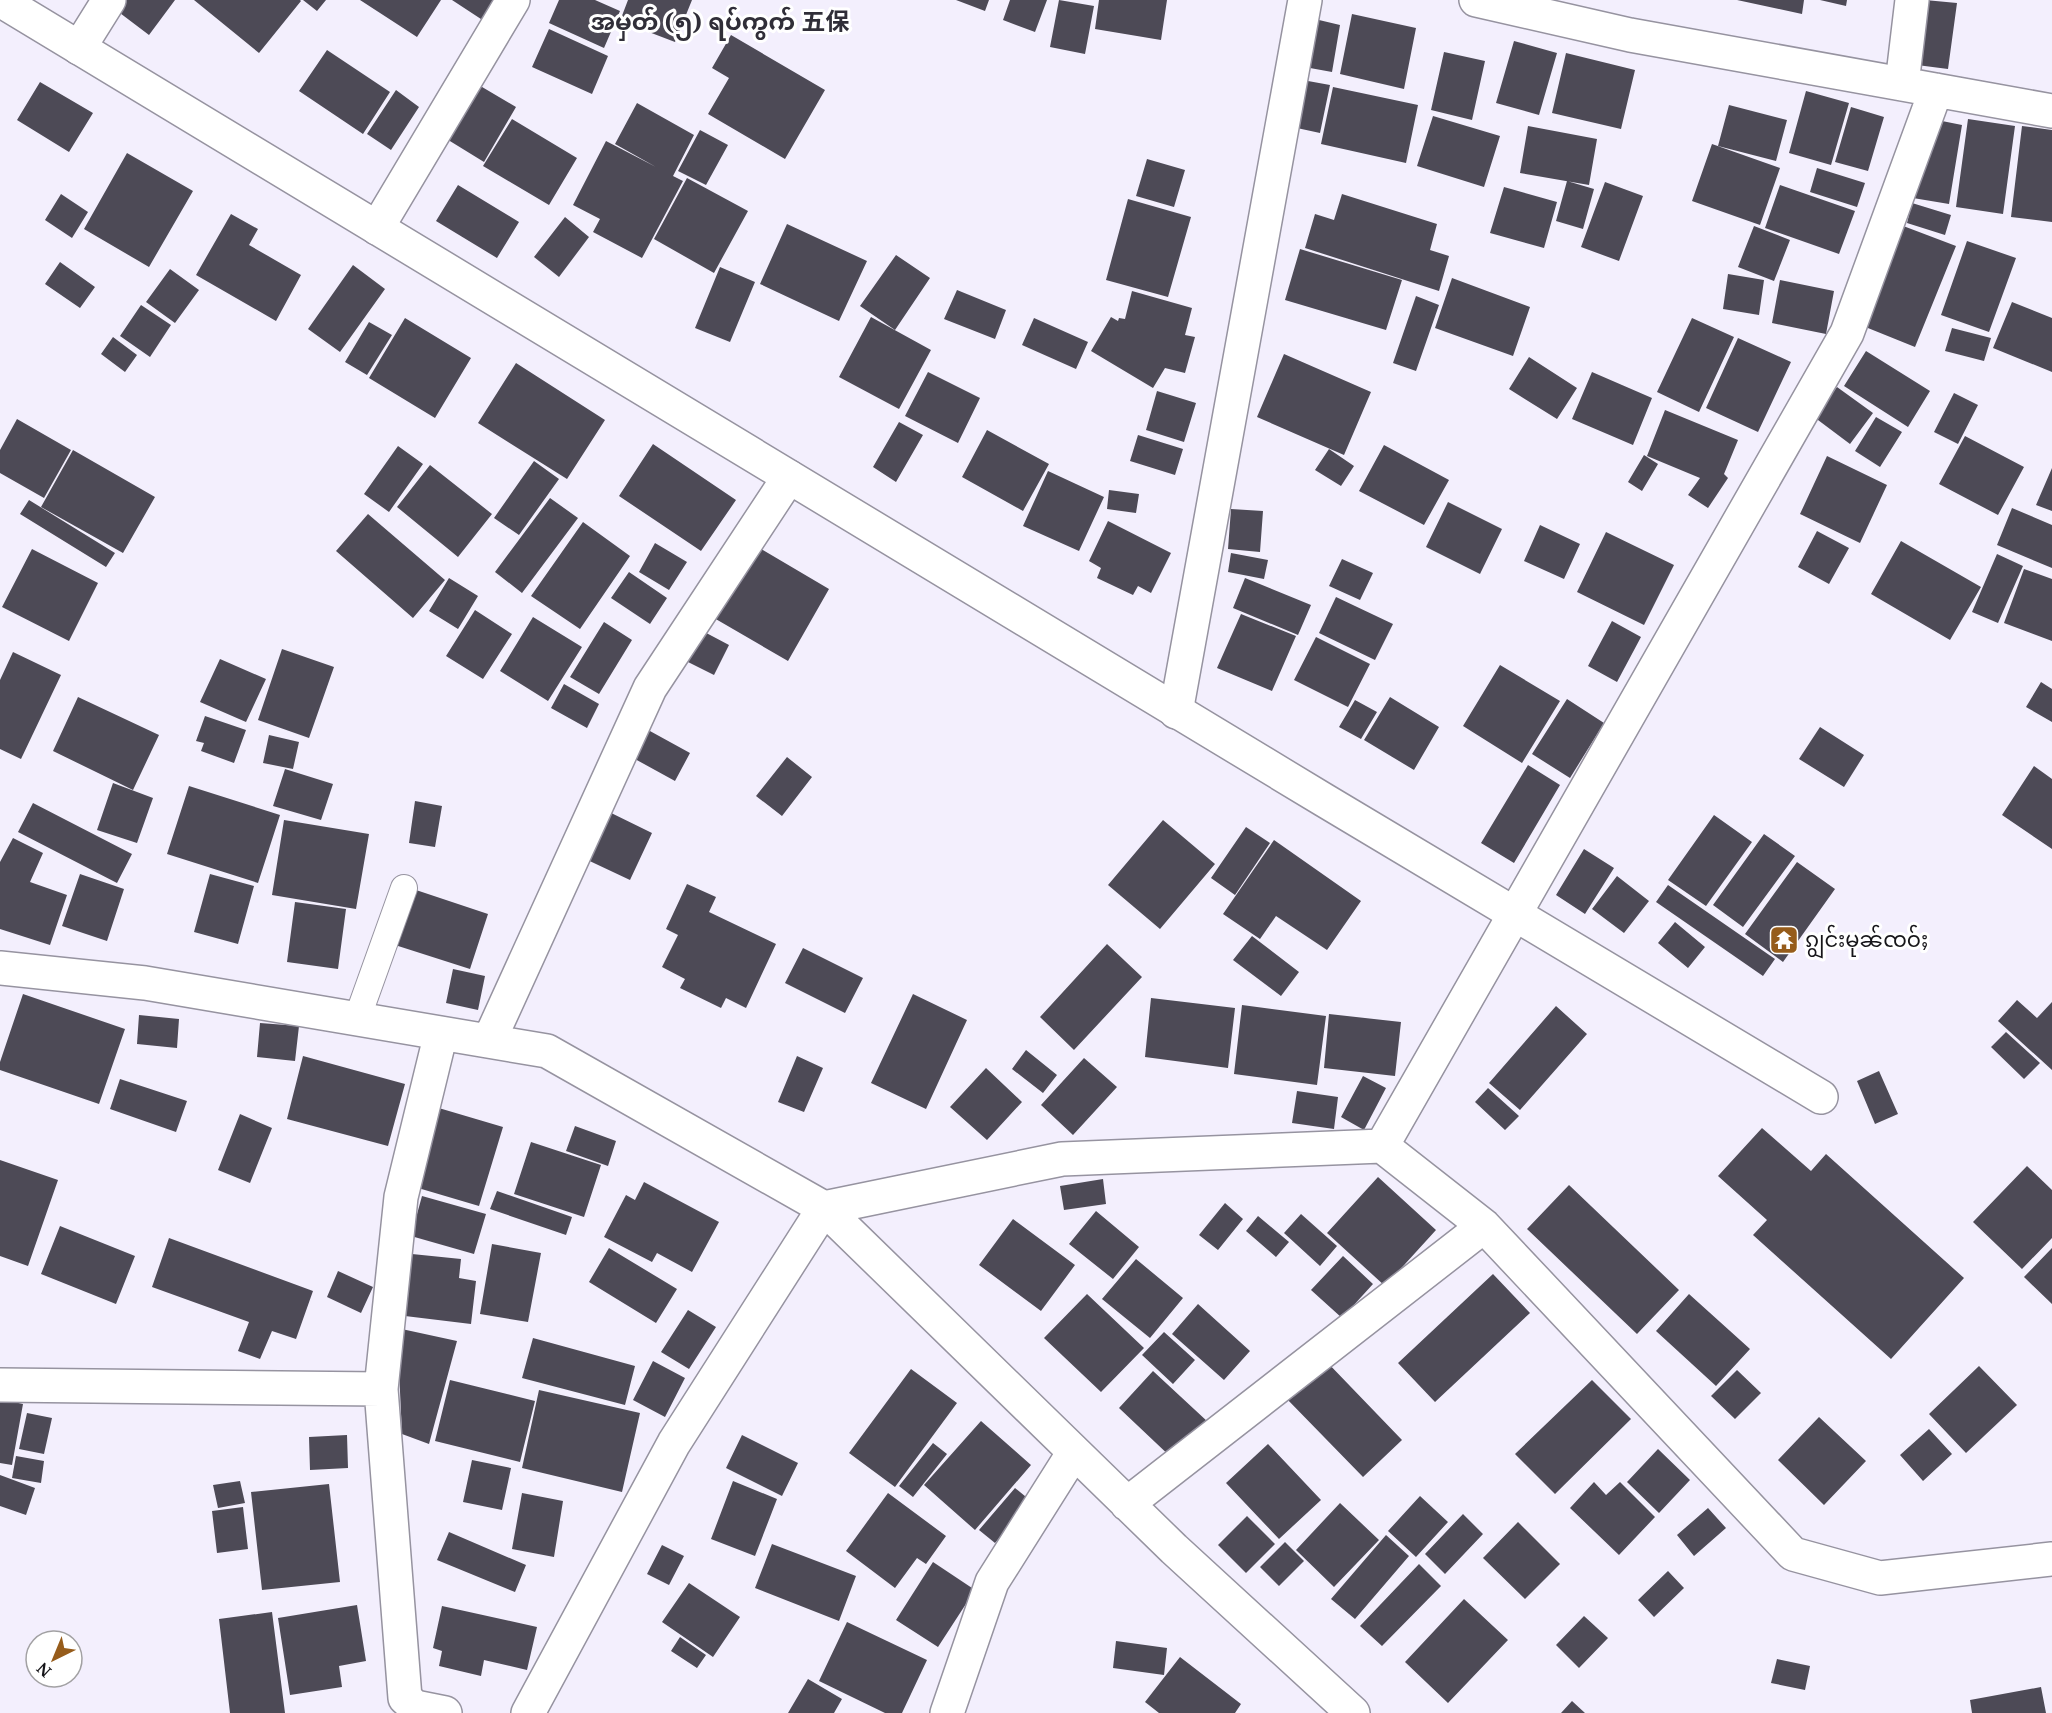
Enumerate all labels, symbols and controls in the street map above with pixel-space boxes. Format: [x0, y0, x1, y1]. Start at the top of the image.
district label: အမှတ် (၅) ရပ်ကွက် 五保 [591, 4, 849, 41]
temple icon: ၵျွင်းမုၼ်ၸဝ်ႈ [1768, 924, 1800, 956]
place label: ၵျွင်းမုၼ်ၸဝ်ႈ [1805, 924, 1928, 959]
north arrow [24, 1629, 84, 1689]
text: N [31, 1657, 56, 1682]

